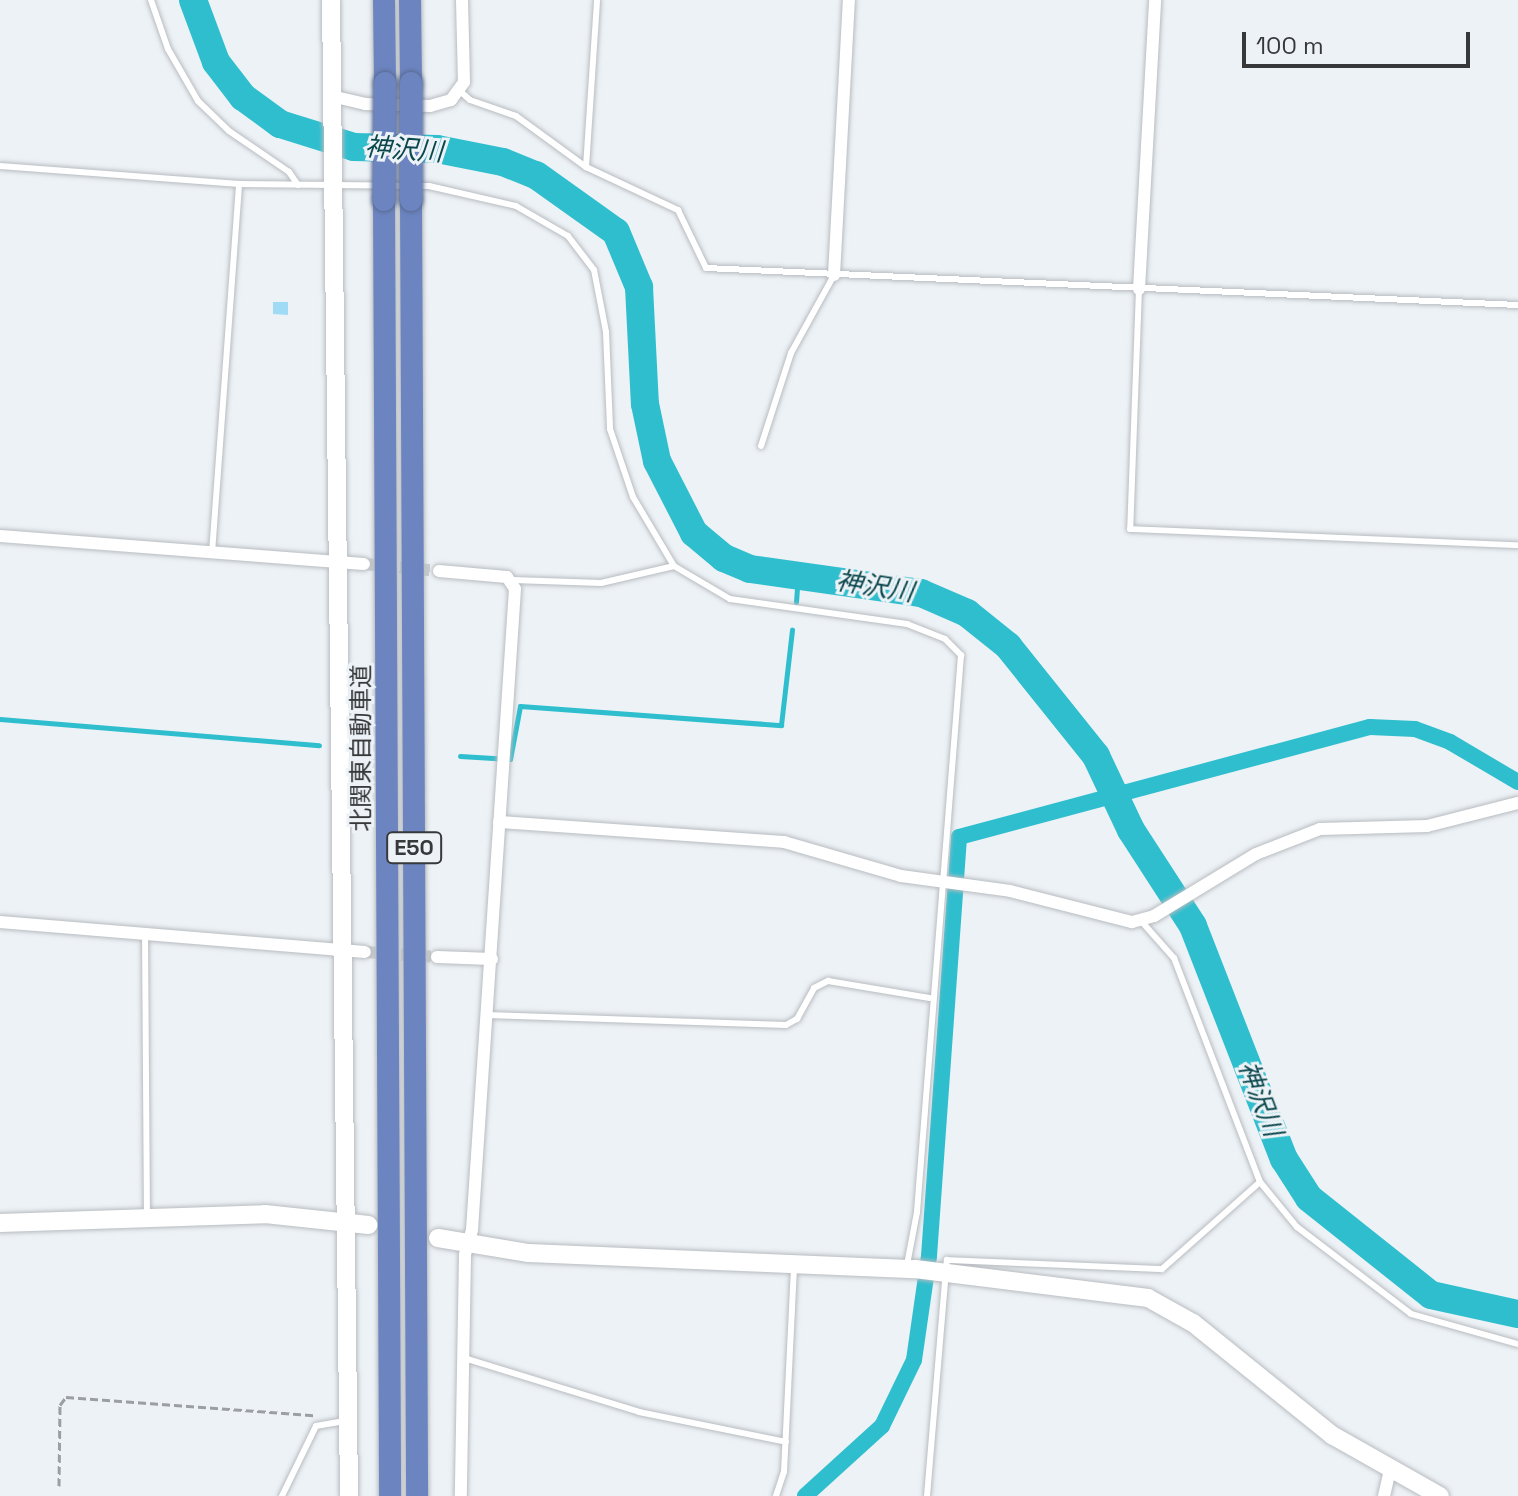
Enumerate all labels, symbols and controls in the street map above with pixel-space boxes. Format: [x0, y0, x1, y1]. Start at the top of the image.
scale bar [1246, 16, 1474, 66]
text: 100 m [1256, 30, 1324, 61]
water label: 神沢川 [364, 132, 444, 168]
water label: 神沢川 [834, 565, 916, 609]
street label: 北関東自動車道 [347, 664, 375, 832]
road number: E50 [386, 830, 442, 866]
water label: 神沢川 [1231, 1057, 1289, 1141]

